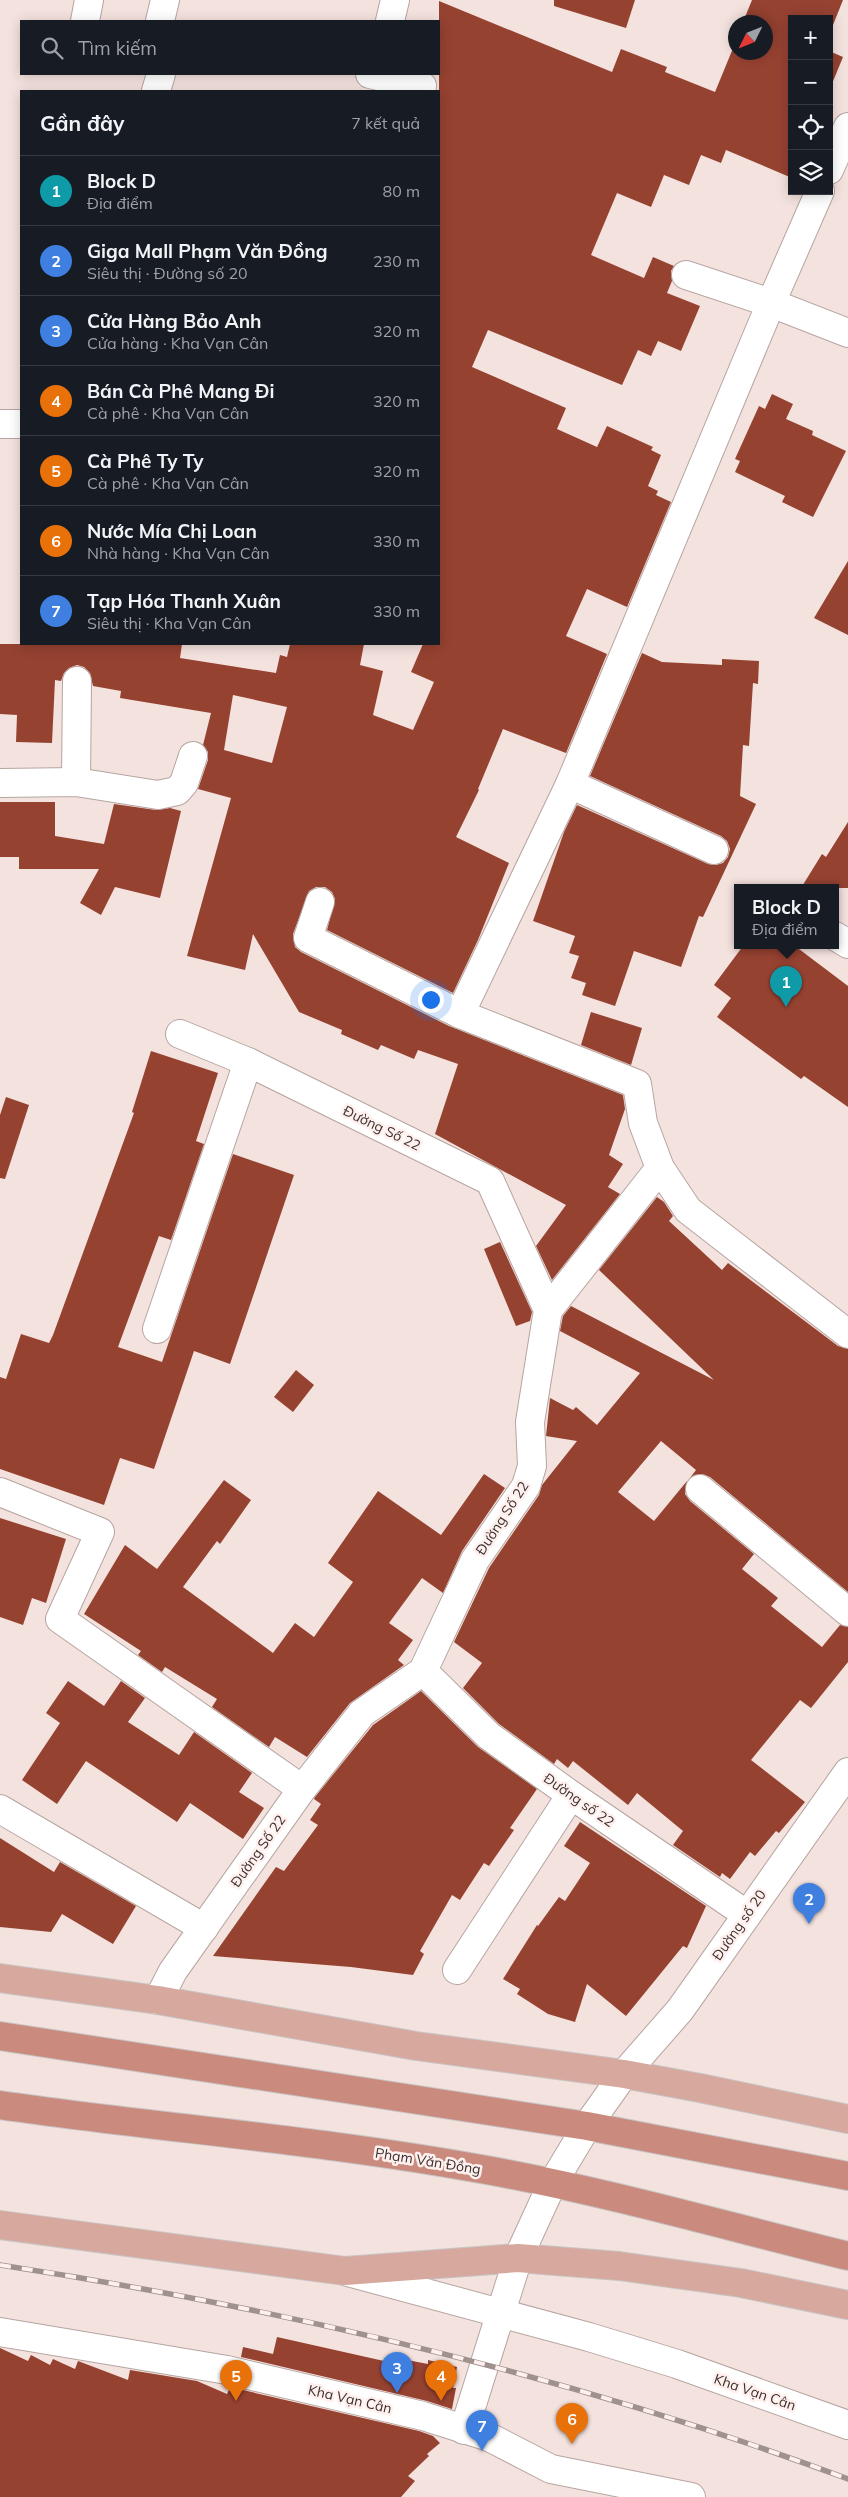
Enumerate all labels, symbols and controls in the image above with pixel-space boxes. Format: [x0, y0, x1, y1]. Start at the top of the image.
north arrow [728, 15, 773, 60]
map controls [788, 15, 833, 195]
button: + [788, 15, 833, 60]
search box [20, 20, 440, 75]
icon: search [38, 34, 66, 62]
text: Tìm kiếm [78, 36, 157, 60]
button: − [788, 60, 833, 105]
button: locate [788, 105, 833, 150]
text: Gần đây [40, 110, 124, 136]
text: 7 kết quả [351, 113, 420, 133]
button: layers [788, 150, 833, 195]
text: Block D [87, 169, 156, 193]
text: 1 [51, 181, 61, 201]
text: 80 m [383, 181, 420, 201]
text: Địa điểm [87, 193, 153, 213]
text: Giga Mall Phạm Văn Đồng [87, 239, 328, 263]
text: 2 [51, 251, 61, 271]
text: 230 m [373, 251, 420, 271]
text: Siêu thị · Đường số 20 [87, 263, 248, 283]
text: Cửa Hàng Bảo Anh [87, 309, 262, 333]
text: 3 [51, 321, 61, 341]
text: 320 m [373, 321, 420, 341]
text: Cửa hàng · Kha Vạn Cân [87, 333, 268, 353]
text: Bán Cà Phê Mang Đi [87, 379, 275, 403]
text: 4 [51, 391, 61, 411]
text: 320 m [373, 391, 420, 411]
text: Cà phê · Kha Vạn Cân [87, 403, 249, 423]
text: Cà Phê Ty Ty [87, 449, 204, 473]
text: 5 [51, 461, 61, 481]
text: 320 m [373, 461, 420, 481]
text: Cà phê · Kha Vạn Cân [87, 473, 249, 493]
text: Nước Mía Chị Loan [87, 519, 257, 543]
text: 6 [51, 531, 61, 551]
text: 330 m [373, 531, 420, 551]
text: Nhà hàng · Kha Vạn Cân [87, 543, 270, 563]
text: Tạp Hóa Thanh Xuân [87, 589, 281, 613]
text: 7 [51, 601, 61, 621]
text: 330 m [373, 601, 420, 621]
text: Siêu thị · Kha Vạn Cân [87, 613, 251, 633]
popup [734, 884, 839, 949]
text: Block D [752, 895, 821, 919]
text: Địa điểm [752, 919, 818, 939]
pin: 1 [770, 966, 802, 1007]
your location [418, 987, 444, 1013]
street label: Đường Số 22 [340, 1101, 424, 1155]
street label: Đường Số 22 [472, 1478, 532, 1558]
street label: Đường số 22 [540, 1769, 618, 1831]
street label: Đường Số 22 [227, 1811, 289, 1891]
pin: 2 [793, 1883, 825, 1924]
street label: Đường số 20 [708, 1886, 770, 1964]
street label: Phạm Văn Đồng [374, 2144, 482, 2178]
pin: 3 [381, 2352, 413, 2393]
pin: 5 [220, 2360, 252, 2401]
pin: 4 [425, 2360, 457, 2401]
street label: Kha Vạn Cân [712, 2370, 798, 2414]
street label: Kha Vạn Cân [306, 2381, 394, 2417]
pin: 6 [556, 2403, 588, 2444]
pin: 7 [466, 2410, 498, 2451]

